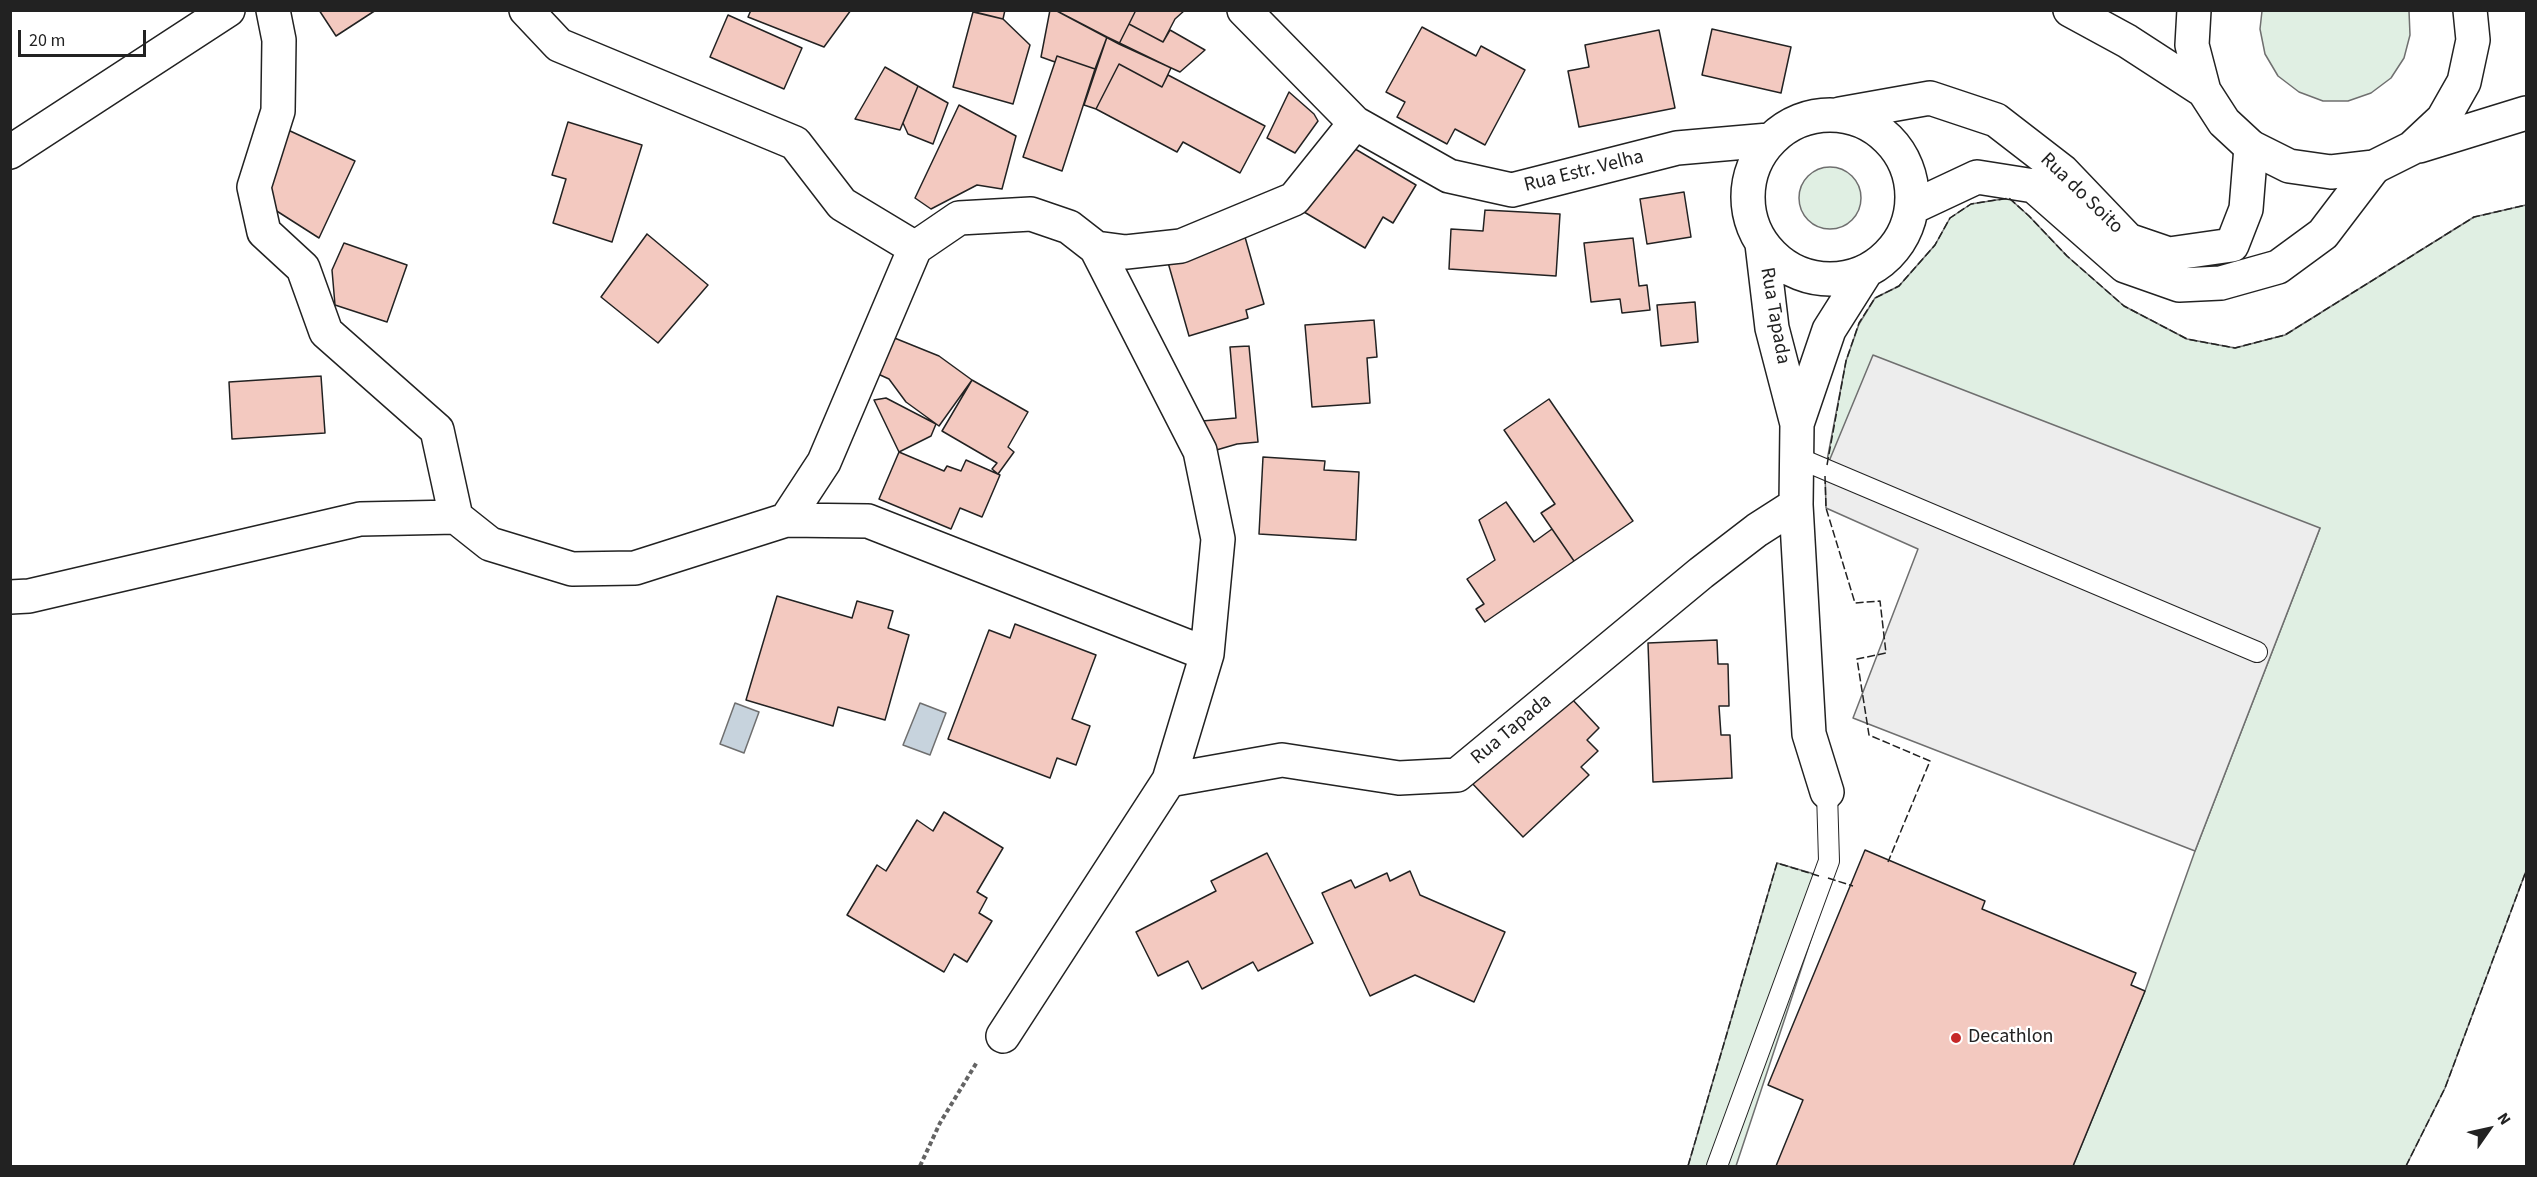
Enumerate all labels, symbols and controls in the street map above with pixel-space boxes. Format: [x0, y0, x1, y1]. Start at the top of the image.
scale bar [21, 18, 148, 56]
text: 20 m [29, 28, 65, 53]
street label: Rua Estr. Velha [1522, 146, 1646, 198]
street label: Rua do Soito [2035, 149, 2127, 239]
street label: Rua Tapada [1754, 266, 1794, 366]
street label: Rua Tapada [1467, 689, 1557, 771]
place label: Decathlon [1968, 1026, 2053, 1050]
marker: Decathlon [1949, 1031, 1963, 1045]
north arrow [2459, 1099, 2519, 1159]
text: N [2492, 1108, 2516, 1129]

